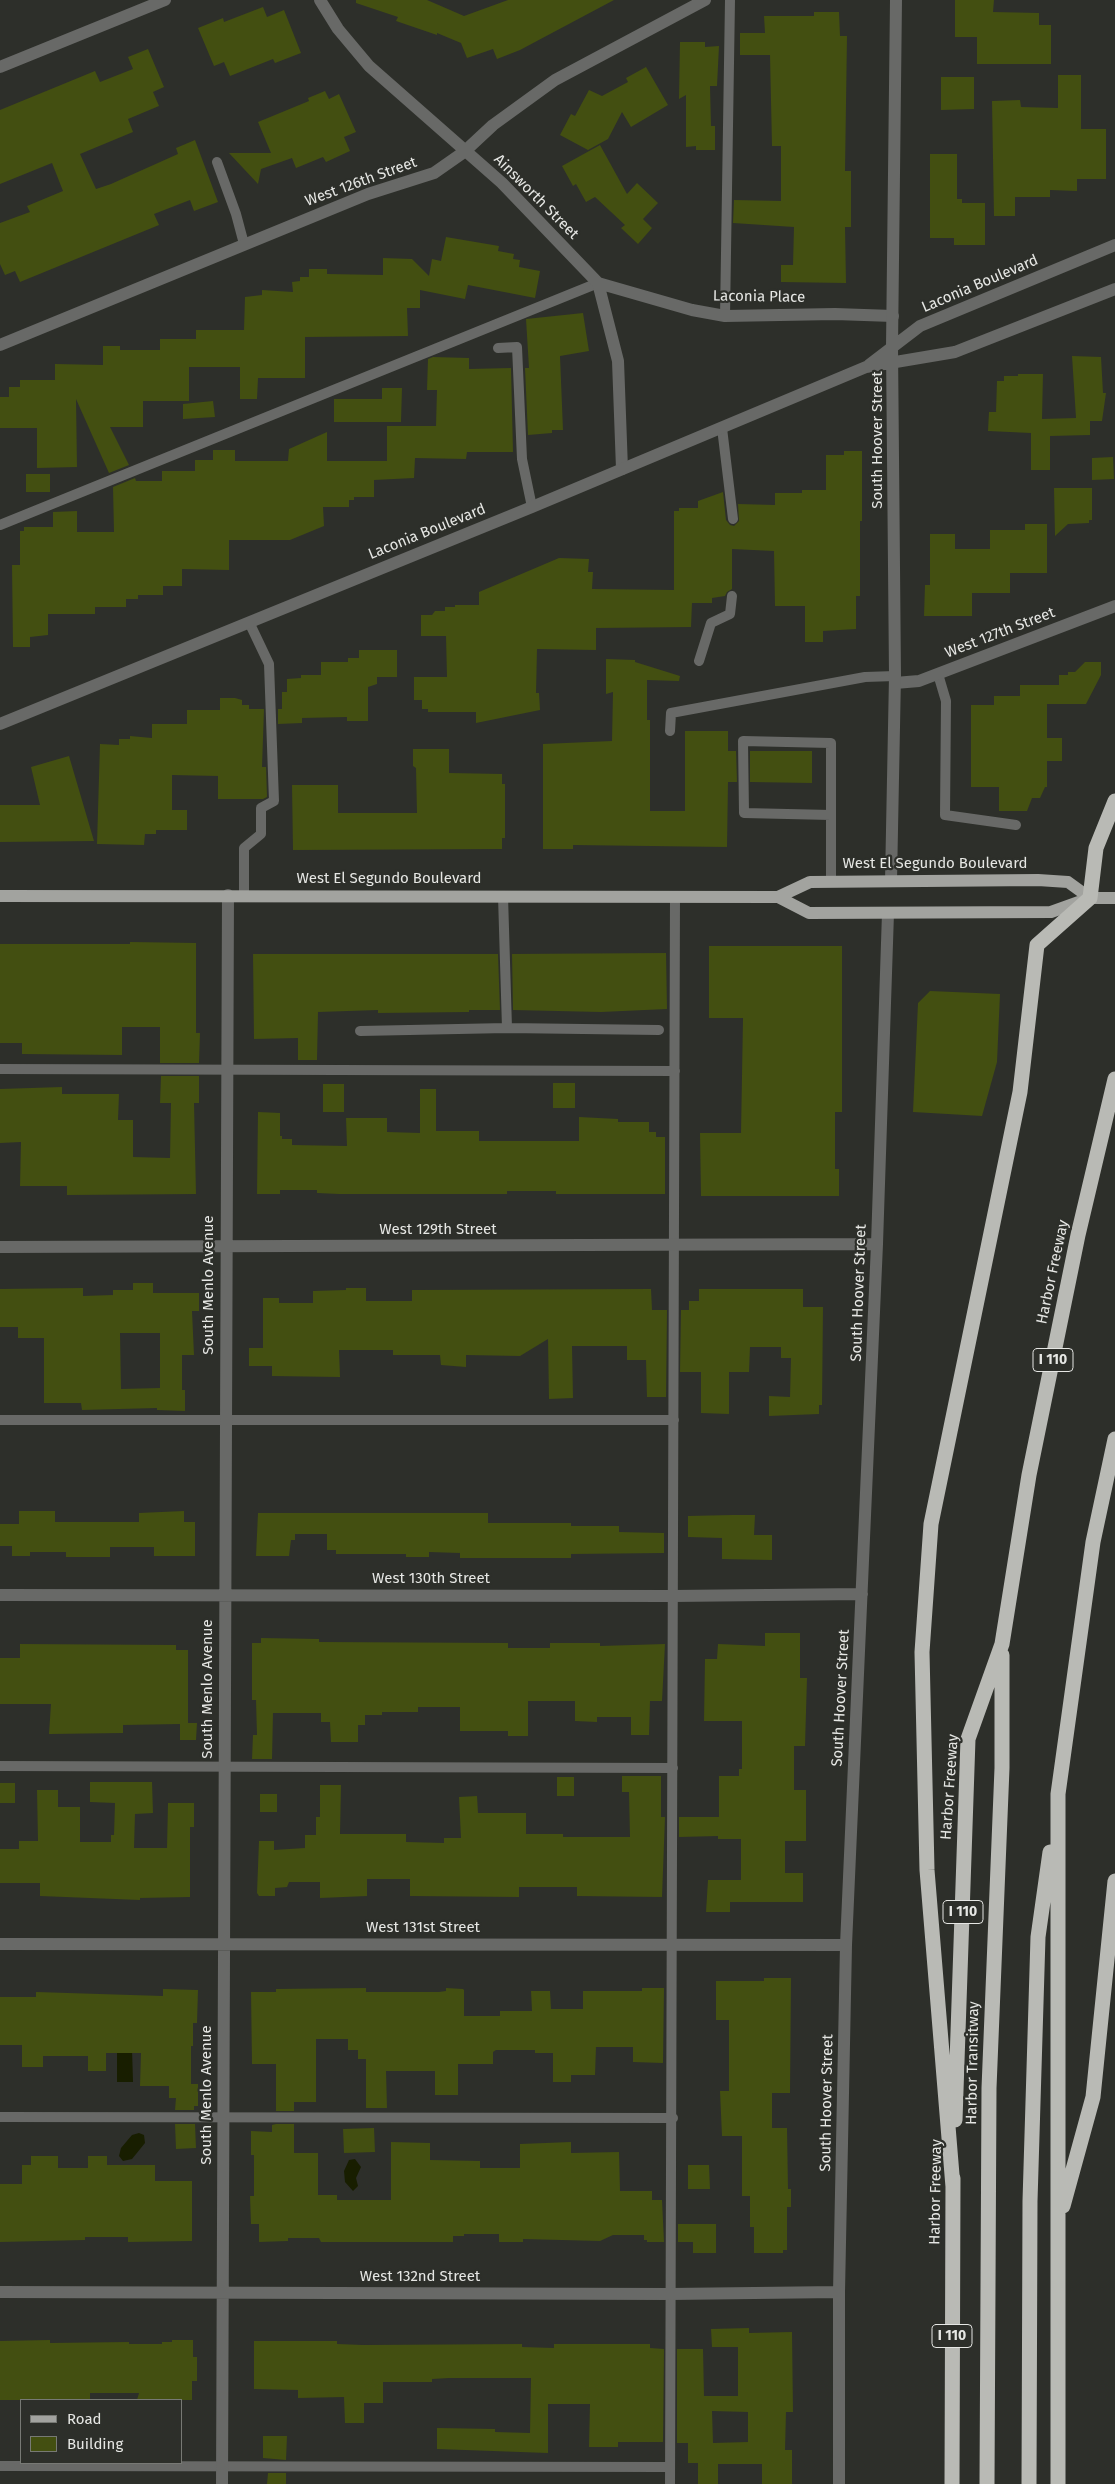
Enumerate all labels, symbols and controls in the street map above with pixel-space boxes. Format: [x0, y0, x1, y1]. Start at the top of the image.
street label: Ainsworth Street [490, 151, 582, 243]
street label: West 126th Street [303, 153, 419, 211]
street label: Laconia Boulevard [919, 251, 1041, 317]
street label: Laconia Place [713, 287, 805, 307]
street label: South Hoover Street [869, 371, 887, 509]
street label: Laconia Boulevard [366, 500, 488, 564]
street label: West 127th Street [943, 604, 1057, 662]
street label: West El Segundo Boulevard [843, 855, 1027, 873]
street label: West El Segundo Boulevard [297, 870, 481, 888]
street label: South Menlo Avenue [200, 1215, 218, 1355]
street label: Harbor Freeway [1033, 1218, 1073, 1326]
street label: West 129th Street [379, 1221, 497, 1239]
street label: South Hoover Street [848, 1224, 870, 1362]
road number: I 110 [1033, 1348, 1073, 1372]
street label: West 130th Street [372, 1570, 490, 1588]
street label: South Menlo Avenue [199, 1619, 217, 1759]
street label: South Hoover Street [828, 1629, 854, 1767]
street label: Harbor Freeway [937, 1733, 963, 1841]
road number: I 110 [943, 1900, 983, 1924]
street label: West 131st Street [366, 1919, 480, 1937]
street label: Harbor Transitway [963, 2001, 983, 2125]
street label: South Menlo Avenue [198, 2025, 216, 2165]
street label: South Hoover Street [817, 2034, 837, 2172]
street label: Harbor Freeway [926, 2139, 946, 2245]
street label: West 132nd Street [360, 2268, 480, 2286]
road number: I 110 [932, 2324, 972, 2348]
legend [20, 2399, 182, 2464]
text: Road [67, 2410, 102, 2428]
text: Building [67, 2435, 123, 2453]

